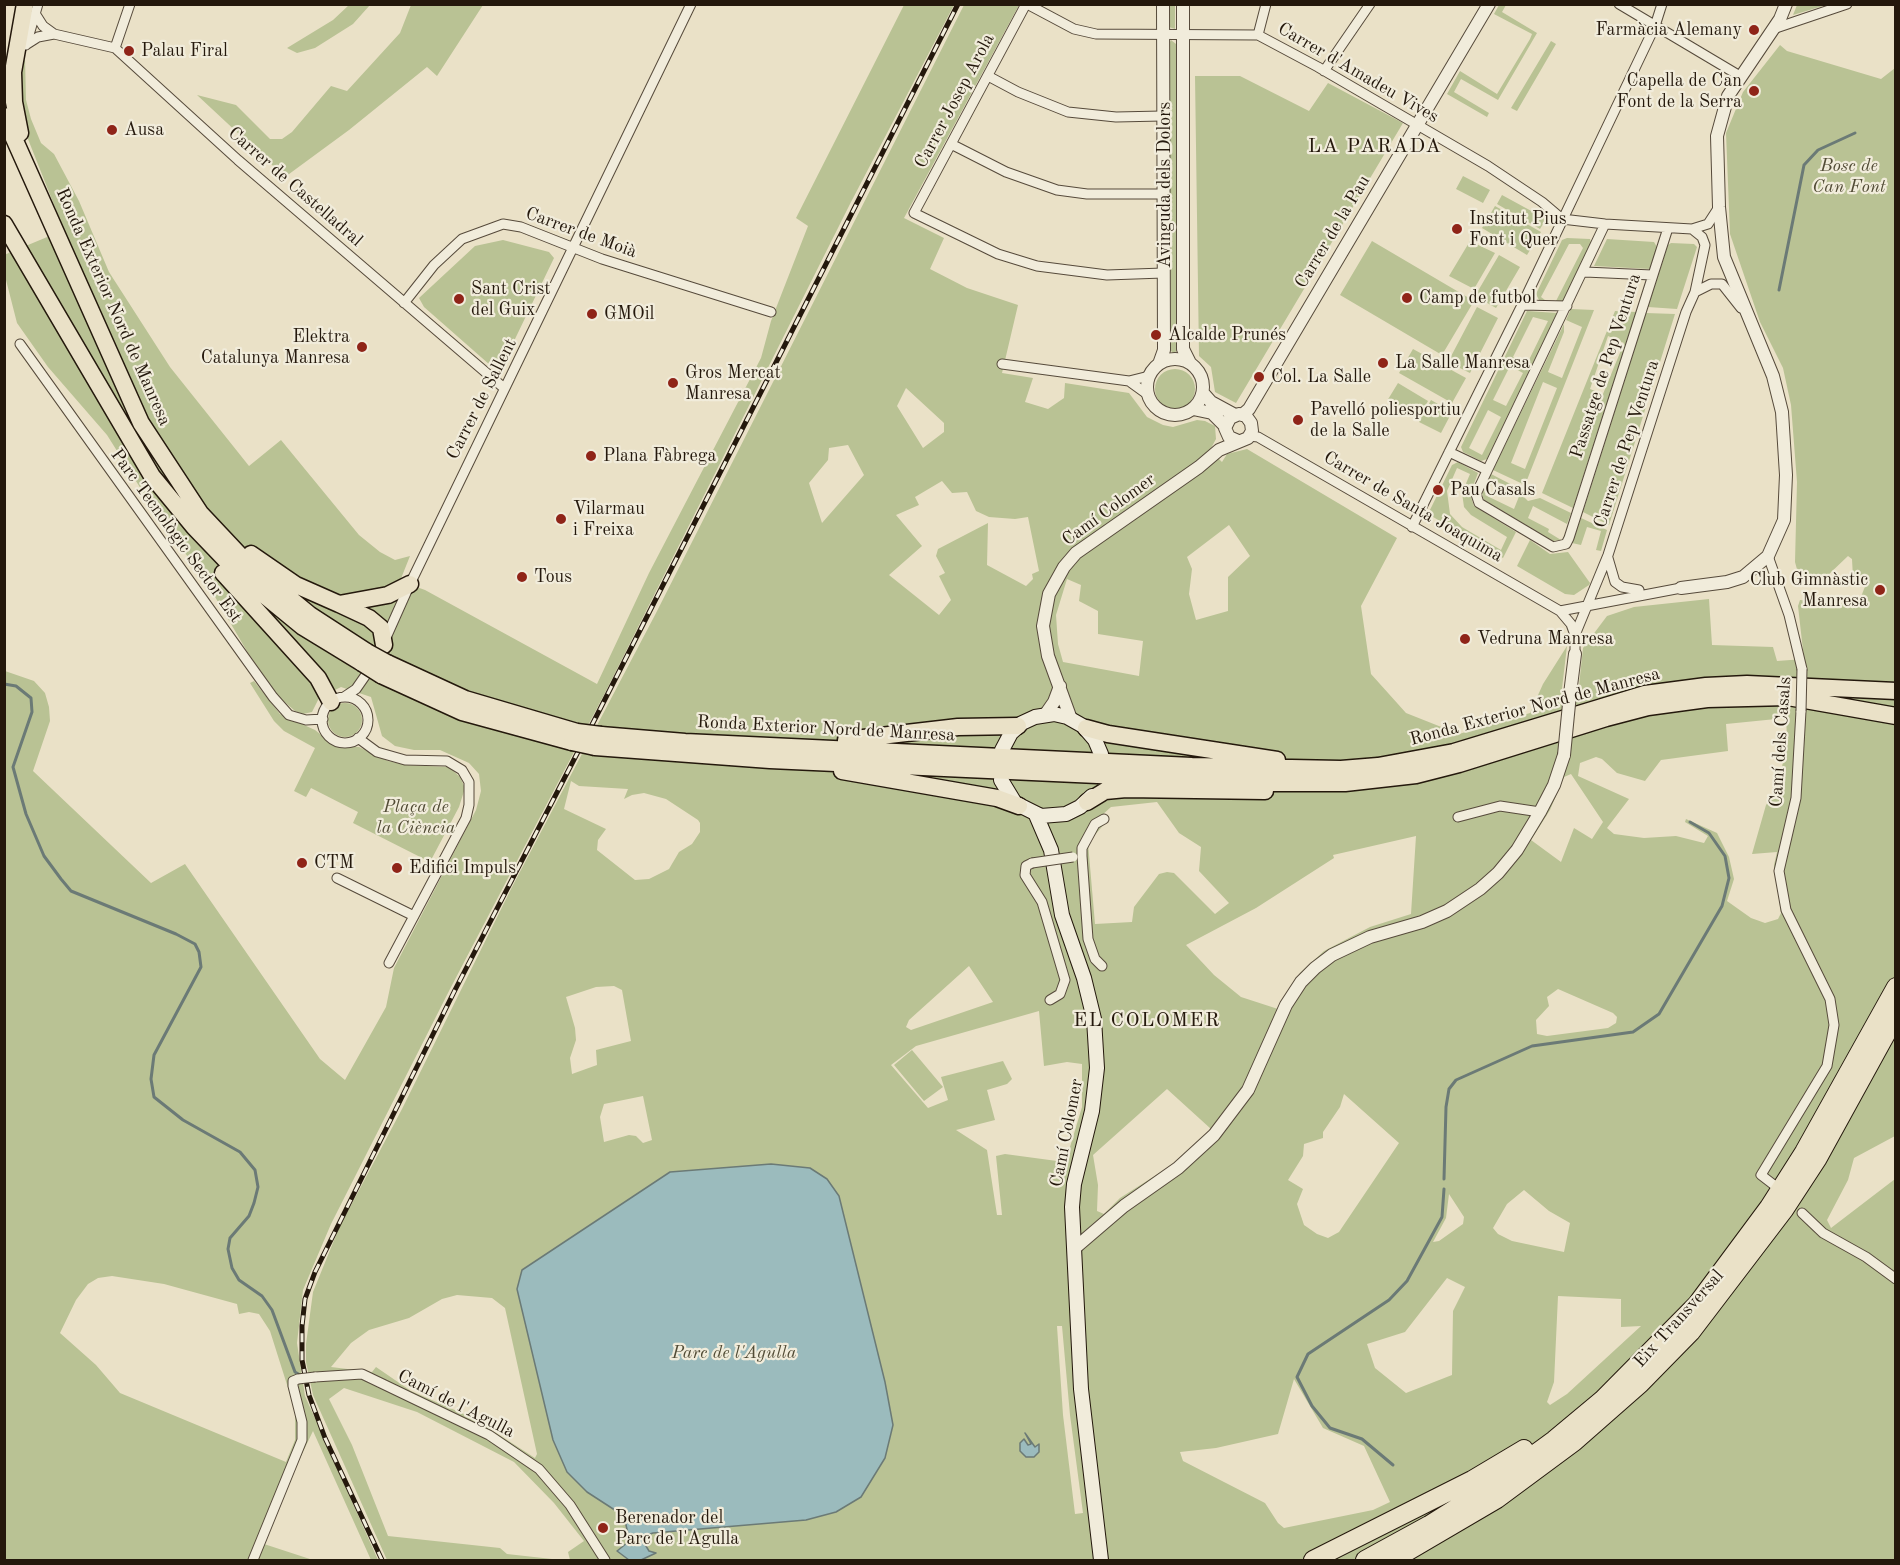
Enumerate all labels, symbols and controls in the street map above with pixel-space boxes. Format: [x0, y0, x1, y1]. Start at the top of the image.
street label: Carrer d'Amadeu Vives [1274, 18, 1442, 128]
place label: Farmàcia Alemany [1596, 19, 1742, 41]
marker: Farmàcia Alemany [1747, 23, 1761, 37]
street label: Carrer Josep Arola [910, 30, 1000, 172]
place label: Palau Firal [141, 40, 228, 62]
marker: Palau Firal [122, 44, 136, 58]
place label: Capella de Can Font de la Serra [1617, 70, 1742, 112]
marker: Capella de Can Font de la Serra [1747, 84, 1761, 98]
street label: Avinguda dels Dolors [1154, 102, 1176, 268]
place label: Ausa [124, 119, 164, 141]
marker: Ausa [105, 123, 119, 137]
street label: Carrer de Castelladral [223, 123, 367, 251]
district label: LA PARADA [1308, 135, 1442, 159]
park label: Bosc de Can Font [1812, 155, 1886, 198]
street label: Carrer de la Pau [1291, 172, 1375, 292]
street label: Ronda Exterior Nord de Manresa [51, 185, 175, 429]
street label: Carrer de Moià [522, 203, 640, 263]
place label: Institut Pius Font i Quer [1469, 208, 1567, 250]
marker: Institut Pius Font i Quer [1450, 222, 1464, 236]
street label: Passatge de Pep Ventura [1566, 271, 1646, 461]
place label: Sant Crist del Guix [471, 278, 551, 320]
place label: Camp de futbol [1419, 287, 1536, 309]
marker: Camp de futbol [1400, 291, 1414, 305]
marker: Sant Crist del Guix [452, 292, 466, 306]
place label: GMOil [604, 303, 654, 325]
marker: GMOil [585, 307, 599, 321]
place label: Alcalde Prunés [1168, 324, 1286, 346]
place label: Elektra Catalunya Manresa [201, 326, 350, 368]
marker: Alcalde Prunés [1149, 328, 1163, 342]
street label: Carrer de Sallent [442, 335, 522, 463]
marker: Elektra Catalunya Manresa [355, 340, 369, 354]
place label: La Salle Manresa [1395, 352, 1530, 374]
marker: La Salle Manresa [1376, 356, 1390, 370]
street label: Carrer de Pep Ventura [1590, 357, 1664, 531]
place label: Gros Mercat Manresa [685, 362, 781, 404]
place label: Col. La Salle [1271, 366, 1371, 388]
marker: Col. La Salle [1252, 370, 1266, 384]
marker: Gros Mercat Manresa [666, 376, 680, 390]
place label: Pavelló poliesportiu de la Salle [1310, 399, 1461, 442]
marker: Pavelló poliesportiu de la Salle [1291, 413, 1305, 427]
street label: Parc Tecnològic Sector Est [106, 445, 246, 627]
place label: Plana Fàbrega [603, 445, 716, 467]
street label: Carrer de Santa Joaquima [1320, 447, 1506, 567]
marker: Plana Fàbrega [584, 449, 598, 463]
street label: Camí Colomer [1058, 469, 1160, 551]
place label: Pau Casals [1450, 479, 1535, 501]
marker: Pau Casals [1431, 483, 1445, 497]
place label: Vilarmau i Freixa [573, 498, 645, 540]
marker: Vilarmau i Freixa [554, 512, 568, 526]
place label: Tous [534, 566, 572, 588]
place label: Club Gimnàstic Manresa [1750, 569, 1868, 612]
marker: Tous [515, 570, 529, 584]
marker: Club Gimnàstic Manresa [1873, 583, 1887, 597]
place label: Vedruna Manresa [1477, 628, 1614, 650]
marker: Vedruna Manresa [1458, 632, 1472, 646]
street label: Ronda Exterior Nord de Manresa [1408, 663, 1662, 751]
street label: Camí dels Casals [1766, 676, 1796, 808]
street label: Ronda Exterior Nord de Manresa [697, 711, 955, 747]
park label: Plaça de la Ciència [377, 796, 455, 838]
place label: CTM [314, 852, 354, 874]
marker: CTM [295, 856, 309, 870]
place label: Edifici Impuls [409, 857, 516, 879]
marker: Edifici Impuls [390, 861, 404, 875]
district label: EL COLOMER [1073, 1009, 1221, 1033]
street label: Camí Colomer [1046, 1077, 1088, 1189]
street label: Eix Transversal [1629, 1266, 1729, 1372]
park label: Parc de l'Agulla [672, 1342, 796, 1364]
street label: Camí de l'Agulla [394, 1365, 518, 1443]
place label: Berenador del Parc de l'Agulla [615, 1507, 739, 1550]
marker: Berenador del Parc de l'Agulla [596, 1521, 610, 1535]

